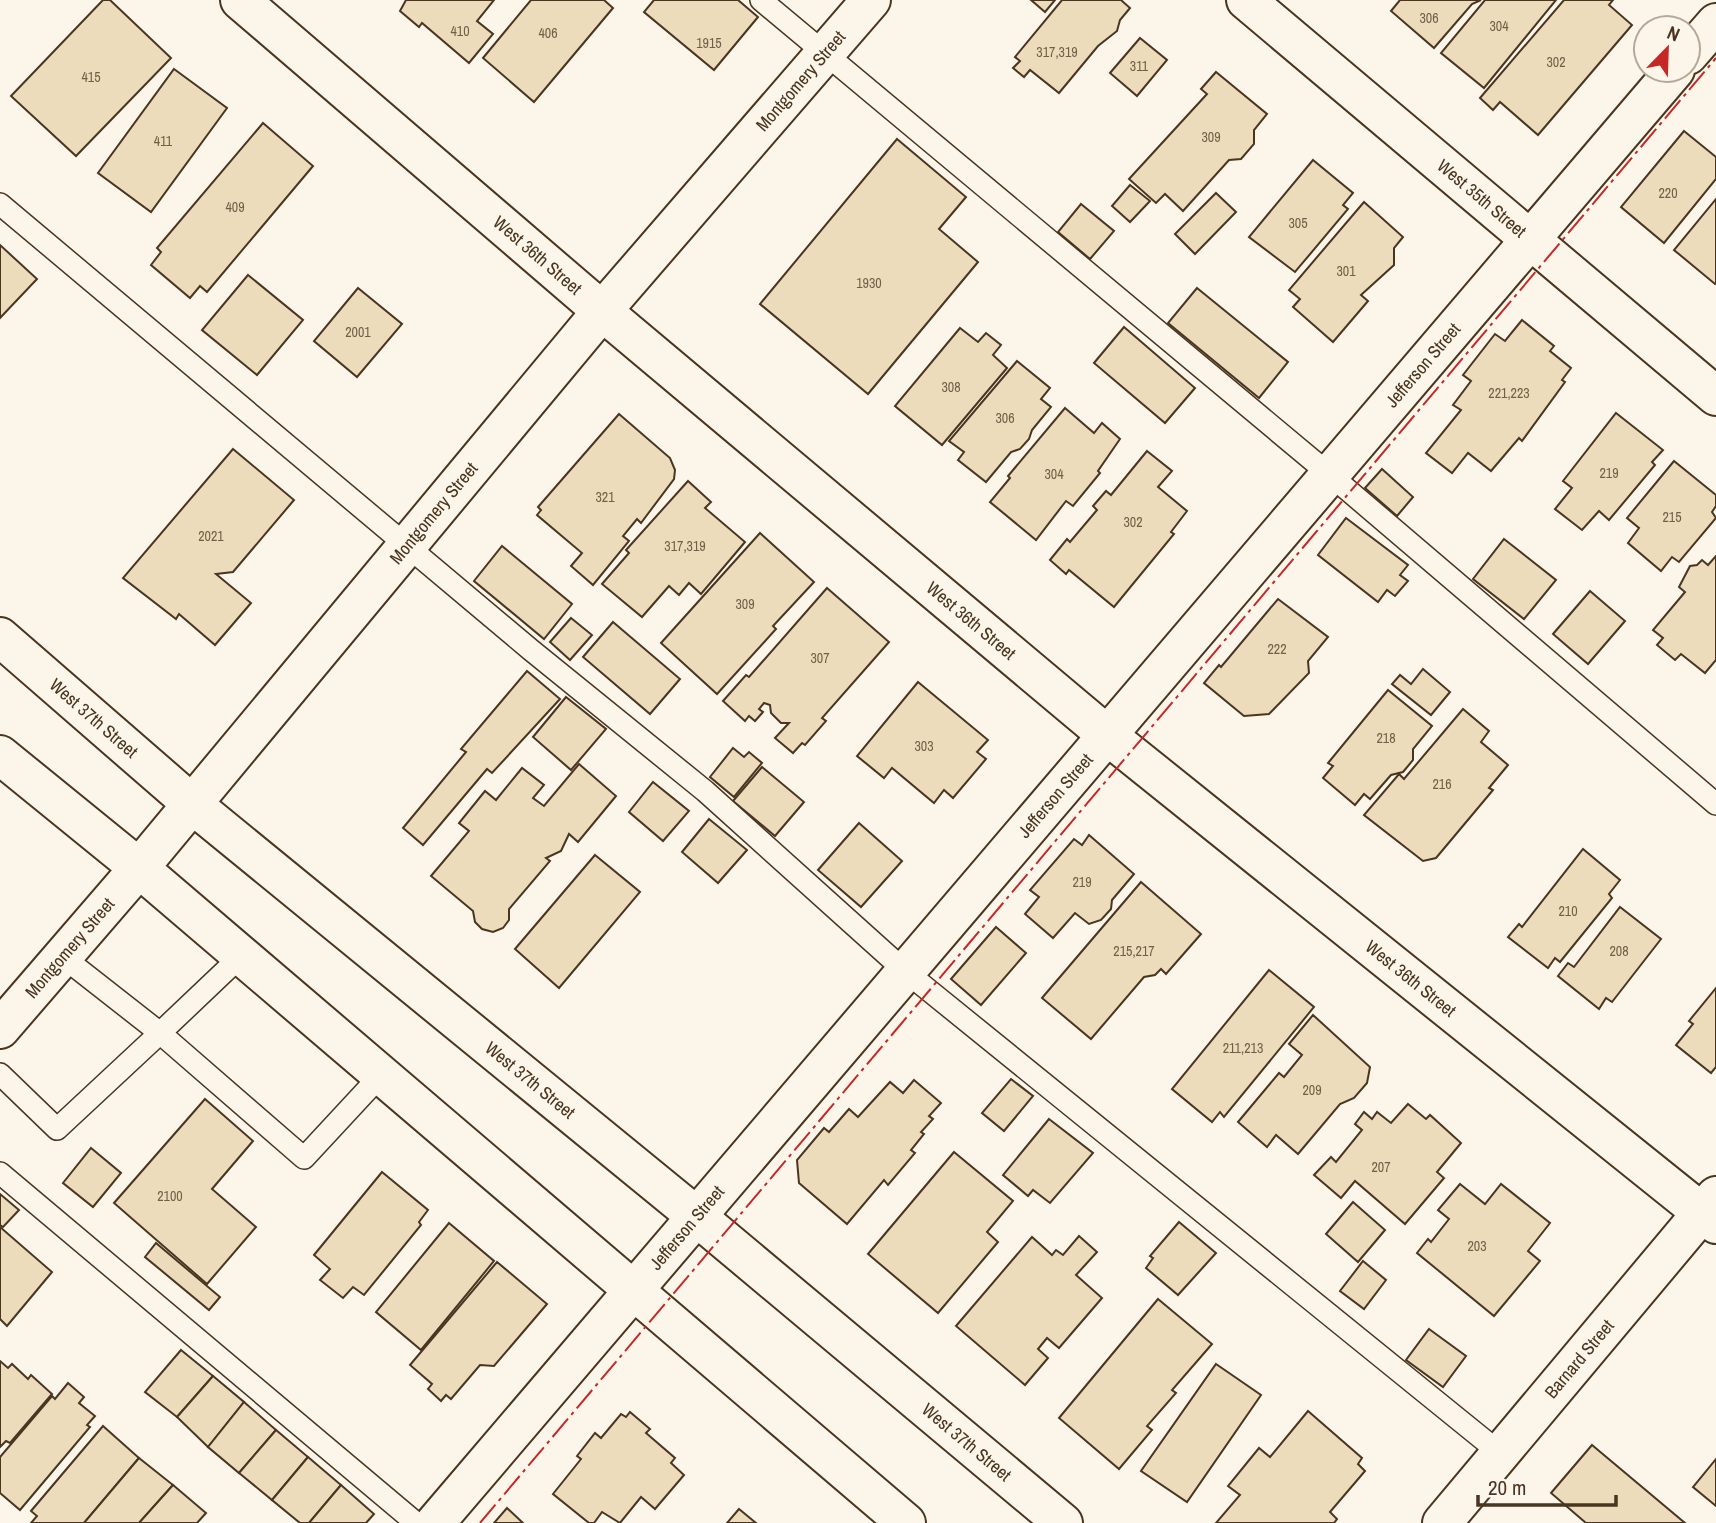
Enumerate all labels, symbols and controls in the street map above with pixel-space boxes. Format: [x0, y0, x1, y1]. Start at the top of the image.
house number: 306 [1419, 9, 1439, 27]
north arrow [1632, 14, 1702, 84]
house number: 304 [1489, 17, 1509, 35]
text: N [1663, 19, 1684, 48]
house number: 410 [450, 22, 470, 40]
house number: 406 [538, 24, 558, 42]
street label: Montgomery Street [750, 25, 851, 136]
house number: 1915 [696, 34, 722, 52]
house number: 317,319 [1036, 43, 1078, 61]
house number: 302 [1546, 53, 1566, 71]
house number: 311 [1130, 57, 1149, 75]
house number: 415 [81, 68, 101, 86]
house number: 309 [1201, 128, 1221, 146]
house number: 411 [154, 132, 173, 150]
street label: West 35th Street [1432, 153, 1532, 243]
house number: 220 [1658, 184, 1678, 202]
house number: 409 [225, 198, 245, 216]
street label: West 36th Street [488, 210, 587, 300]
house number: 305 [1288, 214, 1308, 232]
house number: 301 [1336, 262, 1356, 280]
house number: 1930 [856, 274, 882, 292]
street label: Jefferson Street [1379, 317, 1466, 413]
house number: 2001 [345, 323, 371, 341]
house number: 308 [941, 378, 961, 396]
house number: 221,223 [1488, 384, 1530, 402]
house number: 306 [995, 409, 1015, 427]
street label: Montgomery Street [384, 457, 483, 569]
house number: 219 [1599, 464, 1619, 482]
house number: 304 [1044, 465, 1064, 483]
house number: 321 [595, 488, 615, 506]
house number: 215 [1662, 508, 1682, 526]
house number: 302 [1123, 513, 1143, 531]
house number: 2021 [198, 527, 224, 545]
house number: 317,319 [664, 537, 706, 555]
street label: West 36th Street [921, 576, 1021, 665]
house number: 309 [735, 595, 755, 613]
house number: 222 [1267, 640, 1287, 658]
house number: 307 [810, 649, 830, 667]
street label: West 37th Street [44, 673, 144, 763]
house number: 218 [1376, 729, 1396, 747]
house number: 303 [914, 737, 934, 755]
street label: Jefferson Street [1012, 748, 1099, 843]
house number: 216 [1432, 775, 1452, 793]
house number: 219 [1072, 873, 1092, 891]
street label: Montgomery Street [19, 892, 120, 1003]
house number: 210 [1558, 902, 1578, 920]
street label: West 36th Street [1360, 934, 1462, 1023]
house number: 215,217 [1113, 942, 1155, 960]
house number: 208 [1609, 942, 1629, 960]
street label: West 37th Street [480, 1035, 581, 1124]
house number: 211,213 [1223, 1039, 1263, 1057]
house number: 209 [1302, 1081, 1322, 1099]
house number: 207 [1371, 1158, 1391, 1176]
street label: Jefferson Street [643, 1180, 730, 1275]
house number: 2100 [157, 1187, 183, 1205]
house number: 203 [1467, 1237, 1487, 1255]
street label: Barnard Street [1539, 1314, 1620, 1404]
street label: West 37th Street [917, 1397, 1017, 1487]
scale bar [1478, 1464, 1616, 1508]
text: 20 m [1488, 1473, 1526, 1502]

